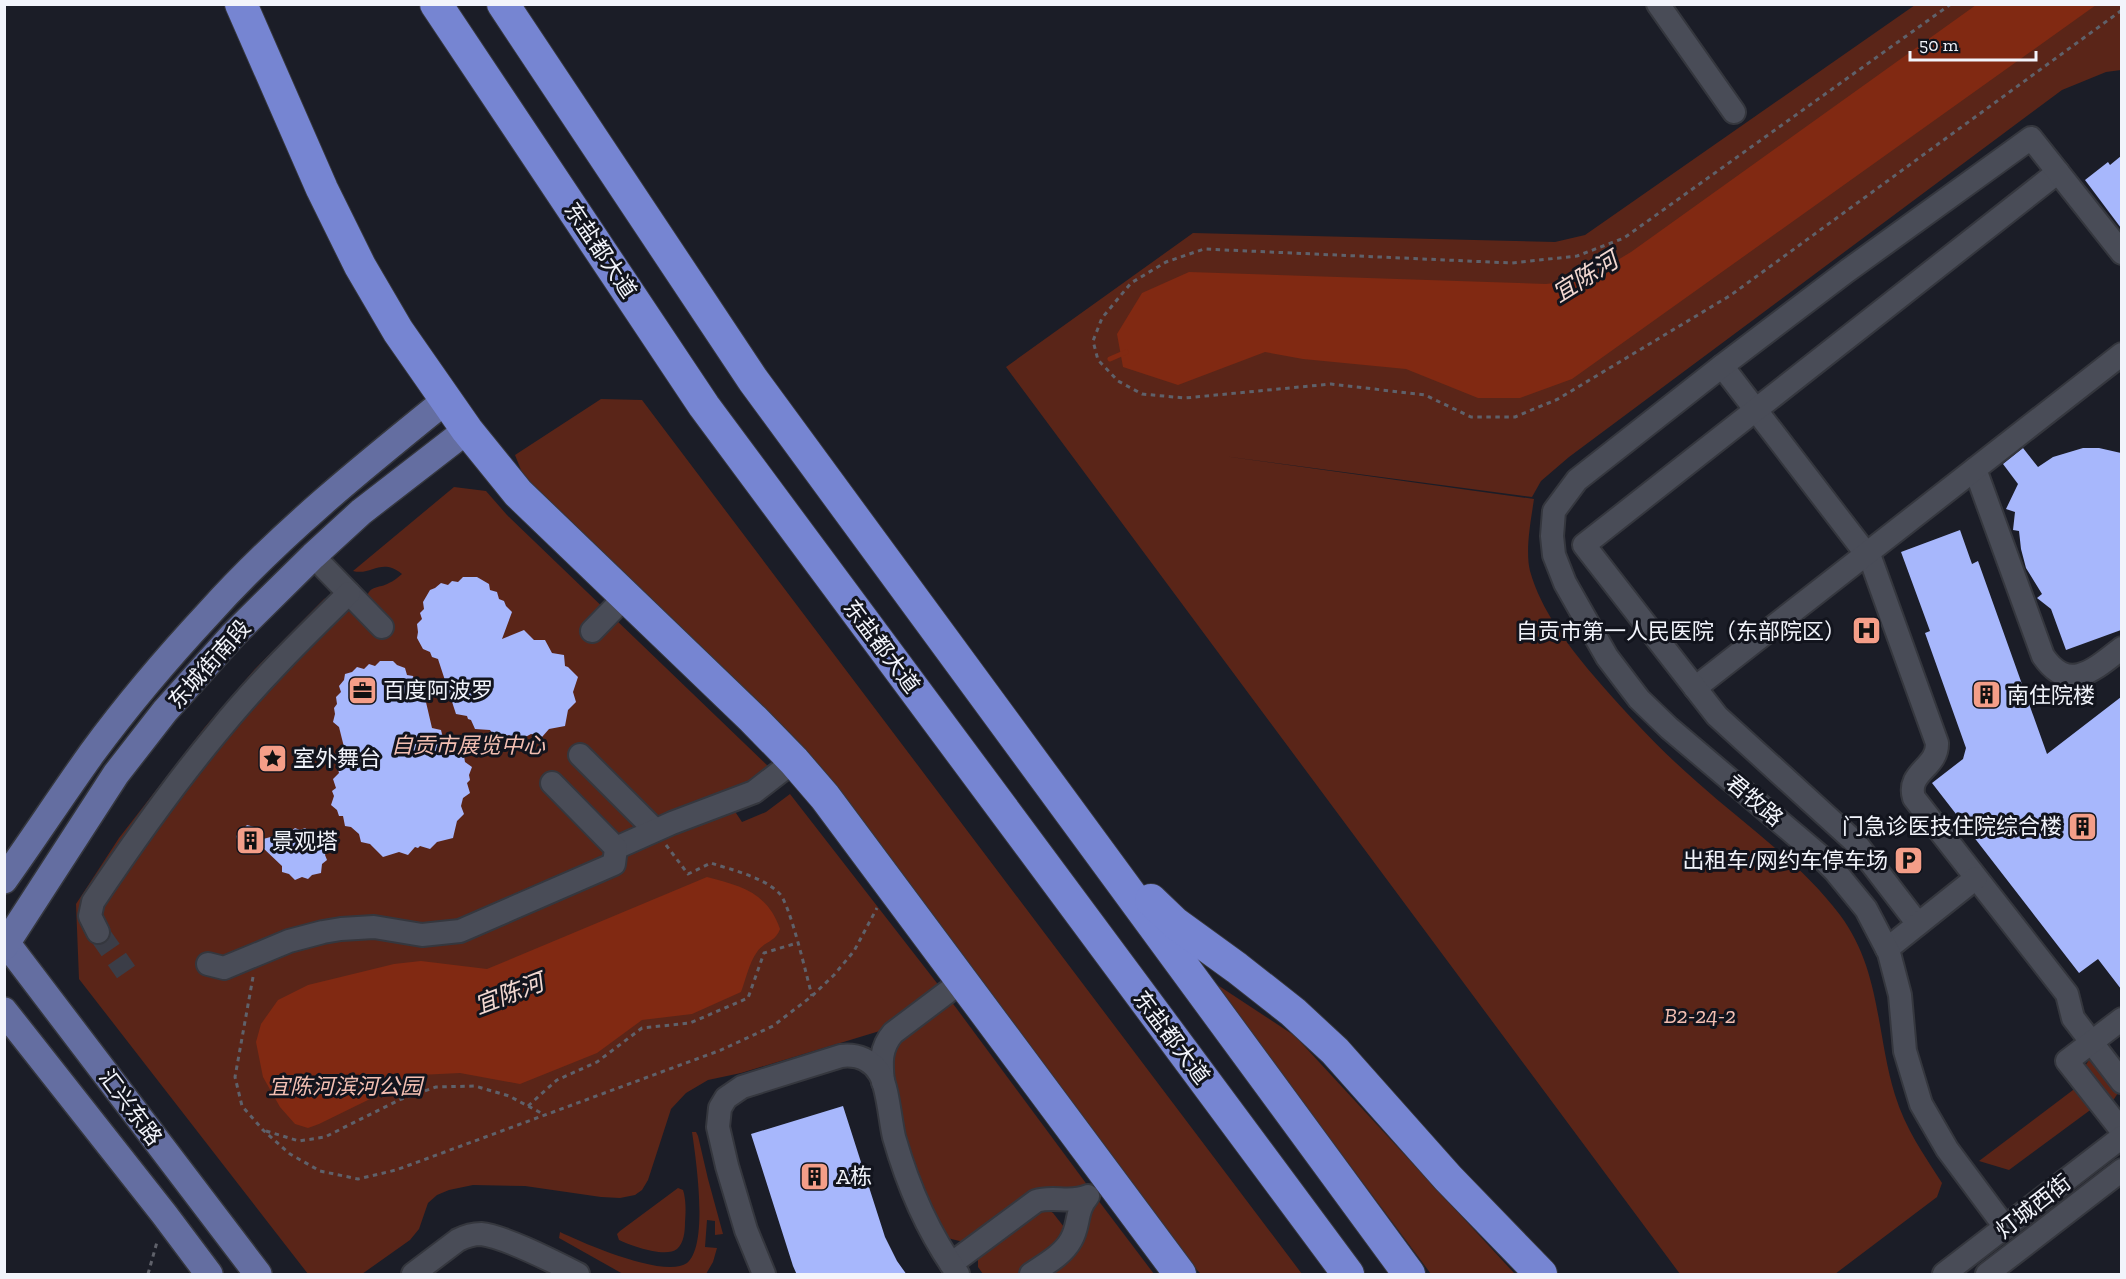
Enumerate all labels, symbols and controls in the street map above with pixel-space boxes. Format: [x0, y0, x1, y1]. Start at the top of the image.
scale bar [1910, 24, 2036, 62]
text: 50 m [1919, 34, 1959, 56]
street label: 东盐都大道 [559, 197, 643, 303]
water label: 宜陈河 [1547, 243, 1626, 308]
street label: 东盐都大道 [838, 594, 925, 698]
street label: 东城街南段 [163, 614, 256, 714]
hospital icon: 自贡市第一人民医院（东部院区） [1851, 615, 1883, 647]
place label: 自贡市第一人民医院（东部院区） [1516, 618, 1846, 645]
office icon: 百度阿波罗 [346, 674, 378, 706]
place label: 百度阿波罗 [383, 677, 493, 704]
building icon: 南住院楼 [1970, 679, 2002, 711]
place label: 南住院楼 [2007, 682, 2095, 709]
park label: 自贡市展览中心 [391, 732, 546, 759]
place icon: 室外舞台 [256, 742, 288, 774]
place label: 室外舞台 [293, 745, 381, 772]
street label: 君牧路 [1721, 769, 1789, 832]
building icon: 门急诊医技住院综合楼 [2067, 810, 2099, 842]
place label: 门急诊医技住院综合楼 [1842, 813, 2062, 840]
building icon: 景观塔 [235, 825, 267, 857]
place label: 景观塔 [272, 828, 338, 855]
parking icon: 出租车/网约车停车场 [1893, 844, 1925, 876]
place label: 出租车/网约车停车场 [1683, 847, 1888, 874]
water label: 宜陈河 [470, 966, 551, 1020]
street label: 东盐都大道 [1128, 985, 1215, 1089]
park label: B2-24-2 [1664, 1002, 1736, 1029]
street label: 汇兴东路 [93, 1064, 168, 1151]
park label: 宜陈河滨河公园 [268, 1073, 425, 1100]
building icon: A栋 [799, 1160, 831, 1192]
place label: A栋 [836, 1163, 872, 1190]
street label: 灯城西街 [1990, 1169, 2076, 1244]

